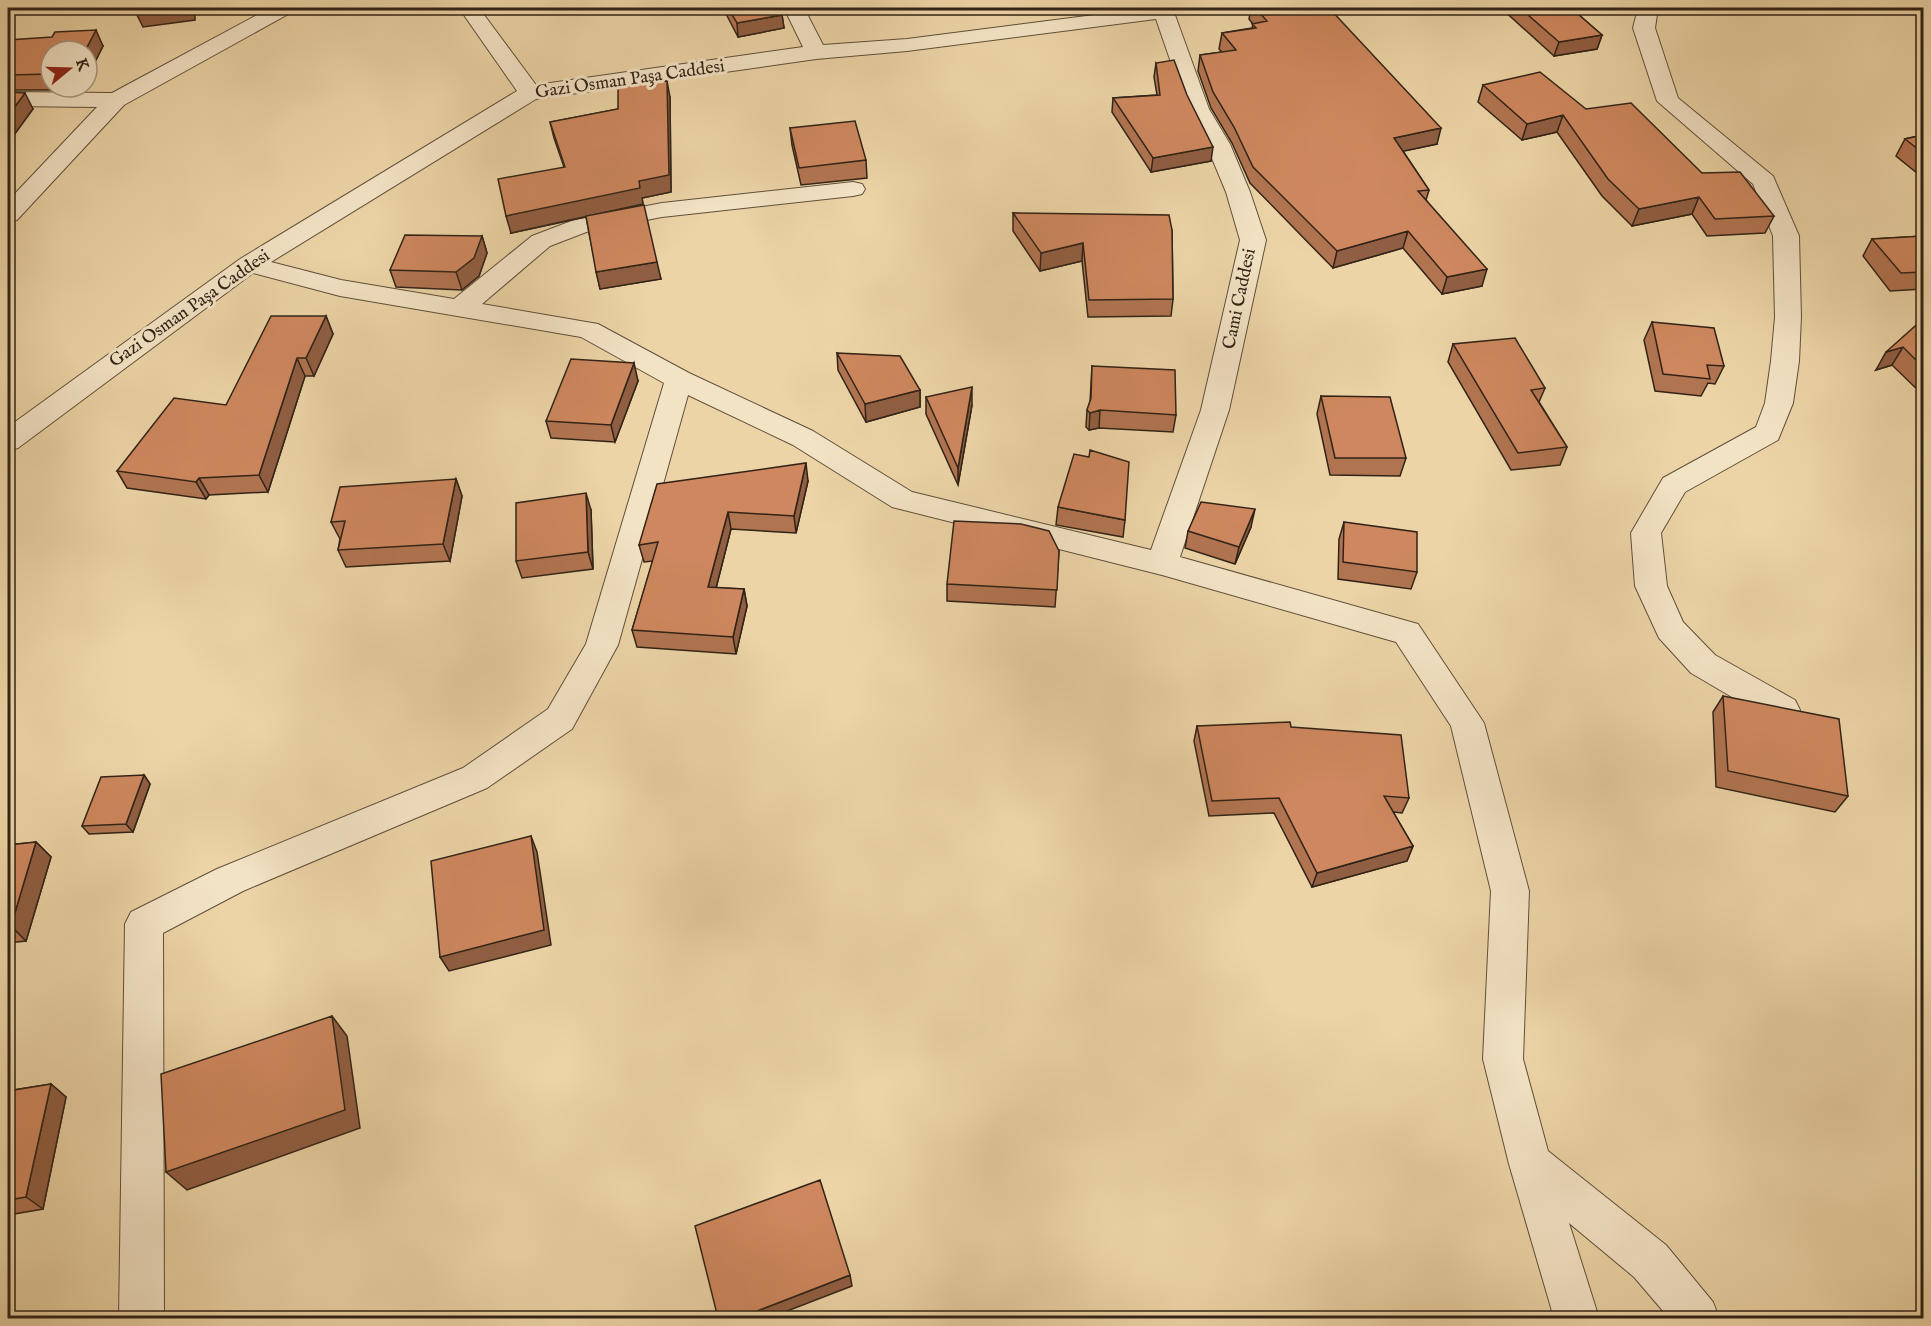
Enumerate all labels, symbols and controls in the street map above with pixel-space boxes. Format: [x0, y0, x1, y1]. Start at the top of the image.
north arrow [39, 39, 99, 99]
street label: Gazi Osman Paşa Caddesi [534, 55, 726, 105]
text: K [70, 56, 93, 75]
street label: Gazi Osman Paşa Caddesi [105, 245, 275, 373]
street label: Cami Caddesi [1218, 246, 1262, 352]

